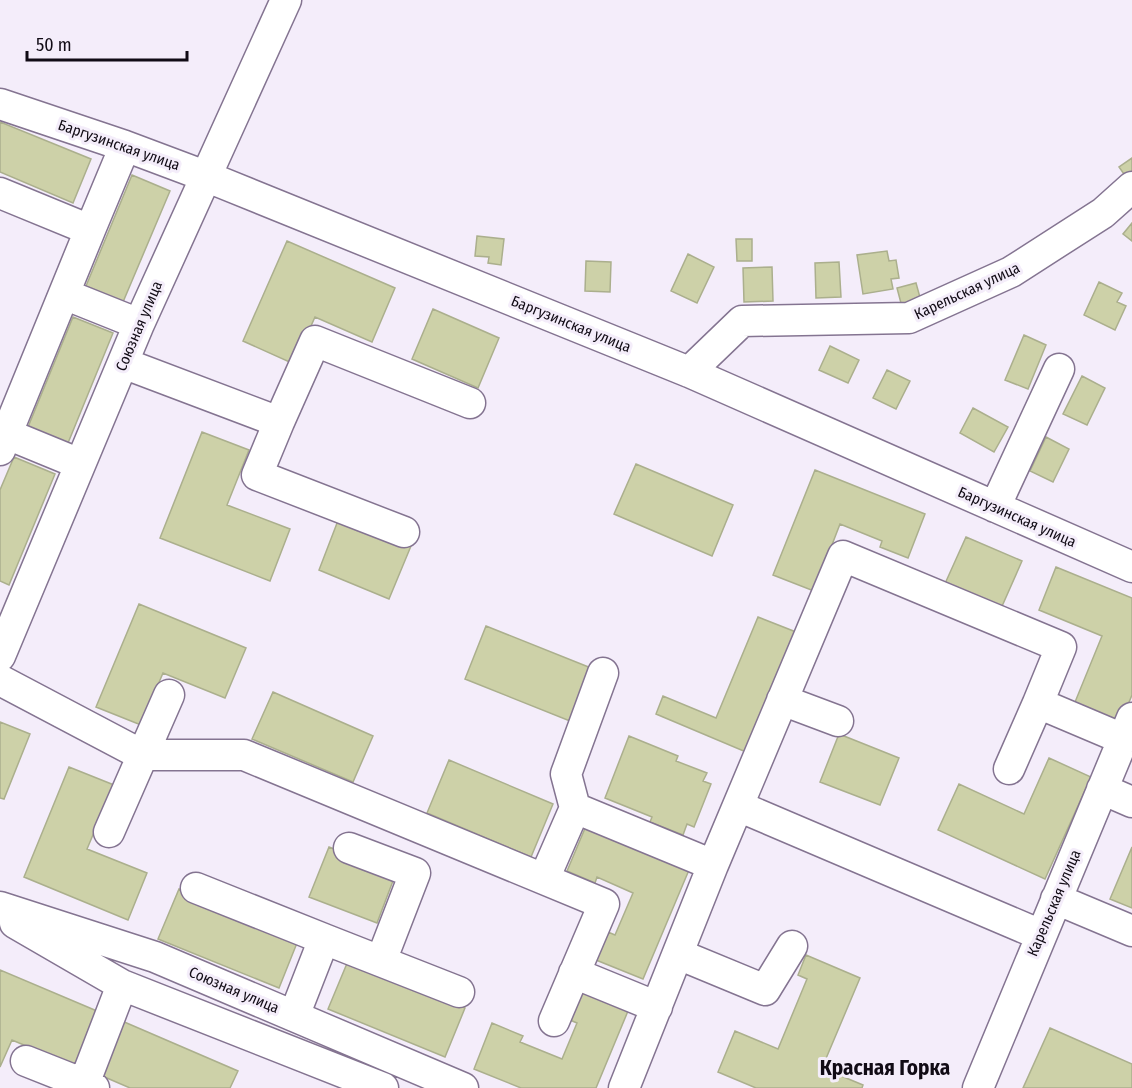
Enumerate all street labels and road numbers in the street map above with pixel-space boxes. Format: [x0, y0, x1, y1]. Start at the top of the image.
street label: Баргузинская улица [56, 116, 182, 174]
street label: Карельская улица [911, 259, 1023, 323]
street label: Союзная улица [112, 278, 166, 374]
street label: Баргузинская улица [509, 292, 633, 356]
street label: Баргузинская улица [955, 483, 1079, 551]
street label: Карельская улица [1023, 847, 1085, 959]
street label: Союзная улица [186, 963, 282, 1017]

